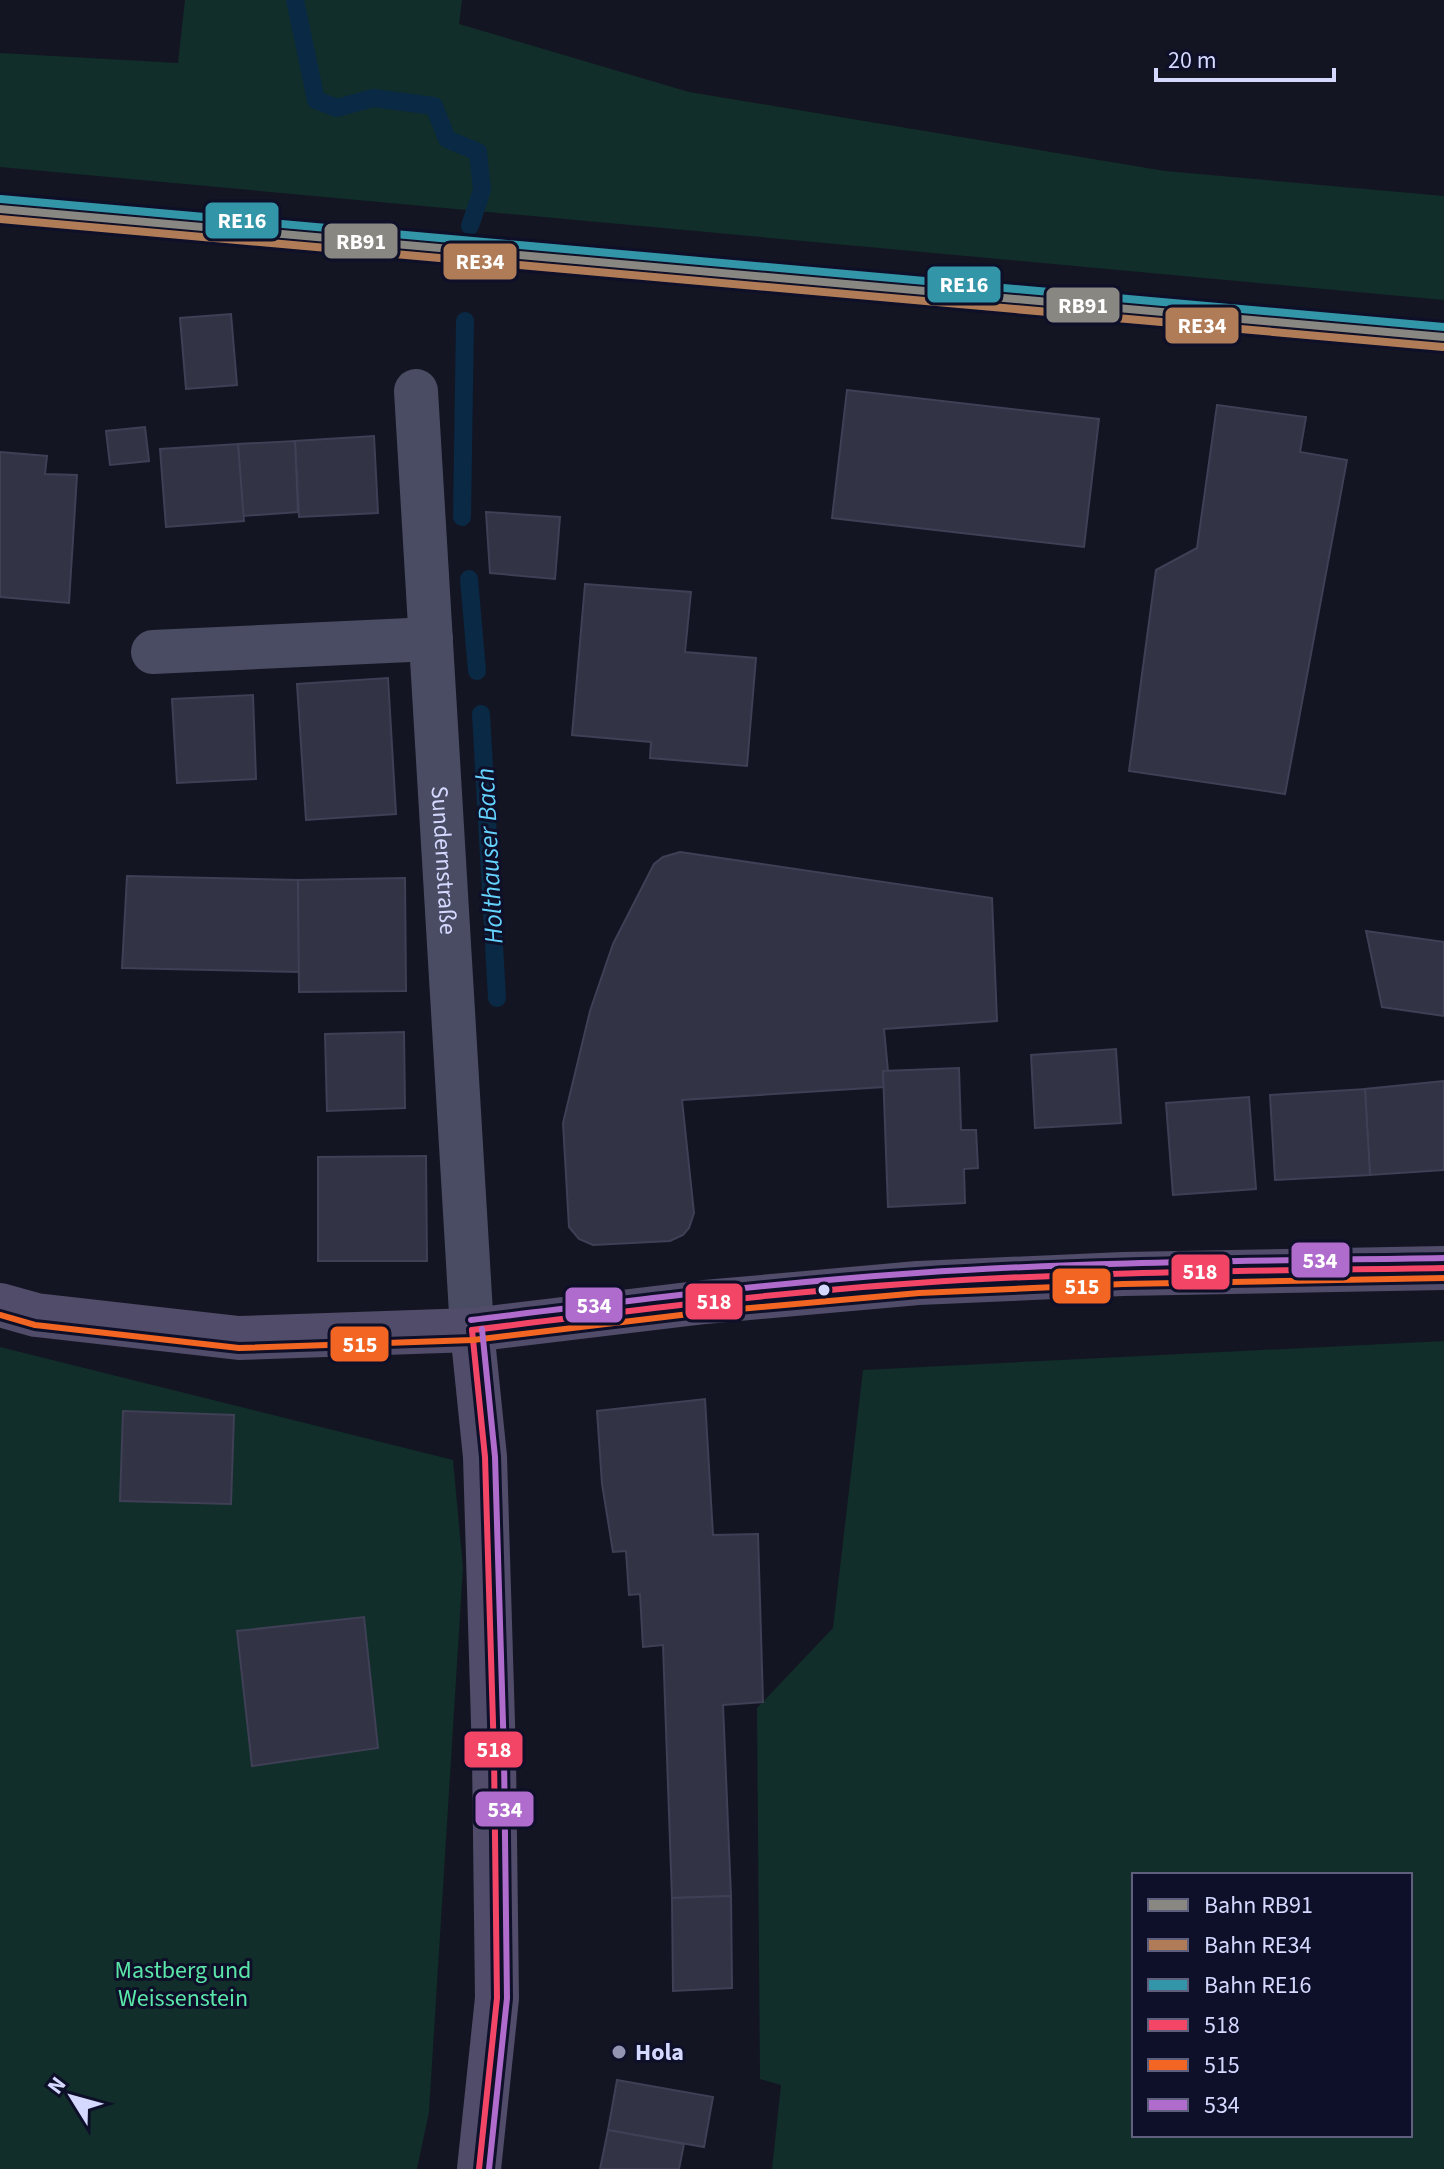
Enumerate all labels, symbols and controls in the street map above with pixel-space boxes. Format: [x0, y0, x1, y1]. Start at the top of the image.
scale bar [1156, 32, 1334, 82]
text: 20 m [1168, 43, 1217, 78]
line badge: RE16 [204, 201, 280, 240]
text: RE16 [218, 205, 266, 237]
line badge: RB91 [323, 222, 399, 260]
text: RB91 [336, 226, 386, 258]
line badge: RE34 [442, 242, 518, 281]
text: RE34 [456, 246, 505, 278]
line badge: RE16 [926, 265, 1002, 304]
text: RE16 [940, 269, 988, 301]
line badge: RB91 [1045, 286, 1121, 324]
text: RB91 [1058, 290, 1108, 322]
line badge: RE34 [1164, 306, 1240, 345]
text: RE34 [1178, 310, 1227, 342]
water label: Holthauser Bach [466, 767, 513, 945]
street label: Sundernstraße [422, 785, 465, 936]
line badge: 534 [1290, 1241, 1351, 1279]
text: 534 [1303, 1245, 1338, 1277]
line badge: 518 [1170, 1253, 1231, 1291]
text: 518 [1183, 1256, 1217, 1288]
line badge: 515 [1051, 1267, 1112, 1305]
text: 515 [1065, 1271, 1099, 1303]
line badge: 518 [684, 1282, 744, 1321]
unlabelled marker [816, 1282, 832, 1298]
line badge: 534 [564, 1286, 624, 1324]
text: 518 [697, 1286, 731, 1318]
text: 534 [577, 1290, 612, 1322]
line badge: 515 [329, 1325, 390, 1363]
text: 515 [343, 1329, 377, 1361]
line badge: 518 [463, 1730, 524, 1769]
text: 518 [477, 1734, 511, 1766]
line badge: 534 [474, 1790, 535, 1828]
text: 534 [488, 1794, 523, 1826]
legend [1132, 1873, 1412, 2137]
text: Bahn RB91 [1204, 1888, 1313, 1923]
text: Bahn RE34 [1204, 1928, 1311, 1963]
park label: Mastberg und Weissenstein [115, 1953, 251, 2016]
text: Bahn RE16 [1204, 1968, 1311, 2003]
text: 518 [1204, 2008, 1240, 2043]
place label: Hola [635, 2035, 684, 2070]
marker: Hola [610, 2043, 628, 2061]
text: 515 [1204, 2048, 1240, 2083]
north arrow [32, 2057, 112, 2137]
text: N [40, 2070, 74, 2101]
text: 534 [1204, 2088, 1240, 2123]

